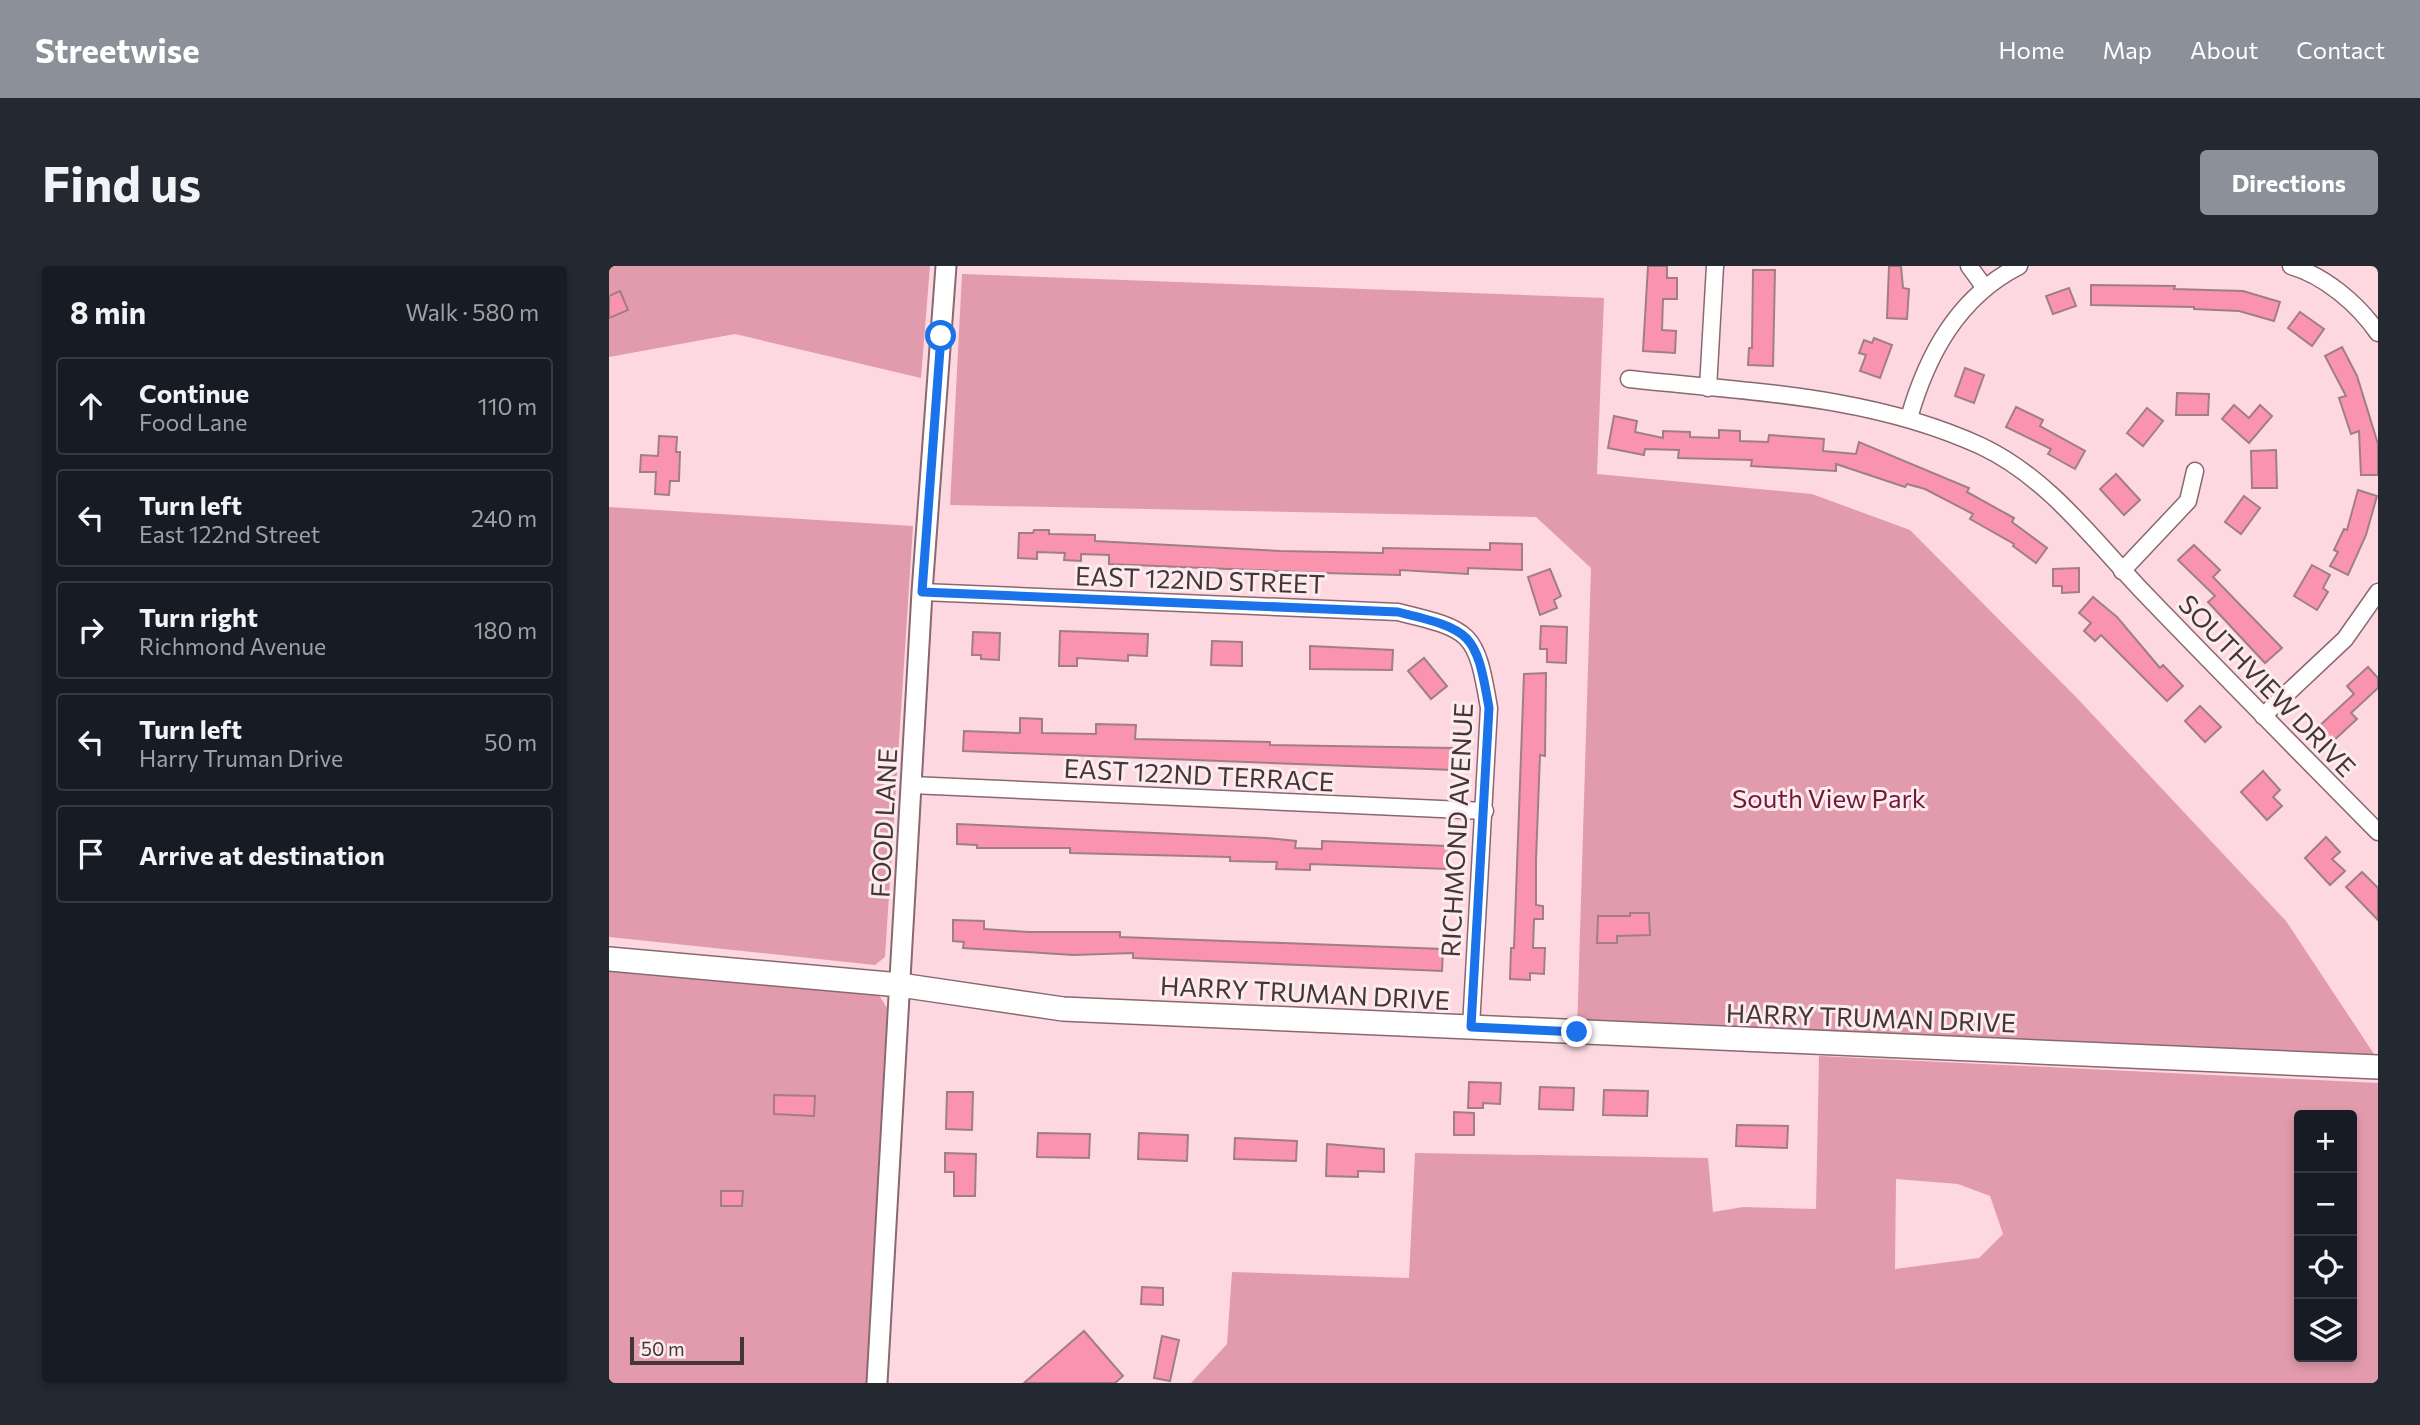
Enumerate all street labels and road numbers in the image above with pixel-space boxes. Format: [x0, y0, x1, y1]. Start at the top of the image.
street label: EAST 122ND STREET [1074, 559, 1326, 599]
street label: SOUTHVIEW DRIVE [2173, 588, 2363, 782]
street label: RICHMOND AVENUE [1434, 702, 1478, 958]
street label: FOOD LANE [864, 748, 902, 898]
street label: EAST 122ND TERRACE [1063, 751, 1335, 797]
street label: HARRY TRUMAN DRIVE [1159, 969, 1451, 1015]
street label: HARRY TRUMAN DRIVE [1725, 996, 2017, 1038]

